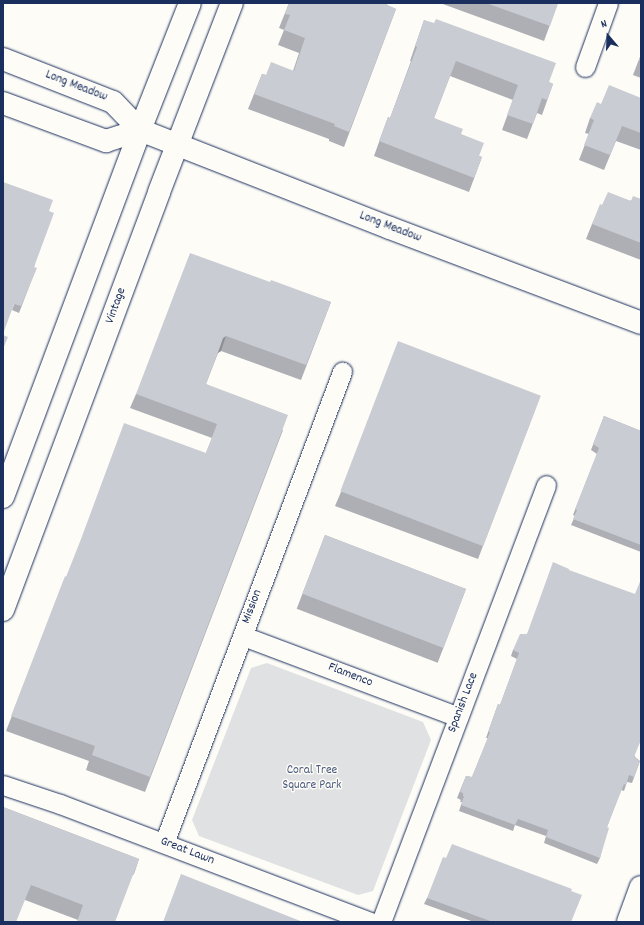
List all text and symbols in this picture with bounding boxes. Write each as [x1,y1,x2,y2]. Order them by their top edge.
north arrow [588,16,628,56]
text: N [599,16,609,33]
street label: Long Meadow [43,68,109,106]
street label: Long Meadow [357,209,423,247]
street label: Vintage [103,286,131,326]
street label: Mission [239,588,267,626]
street label: Flamenco [325,660,375,692]
street label: Spanish Lace [445,671,483,735]
park label: Coral Tree Square Park [283,764,341,795]
street label: Great Lawn [158,835,216,869]

